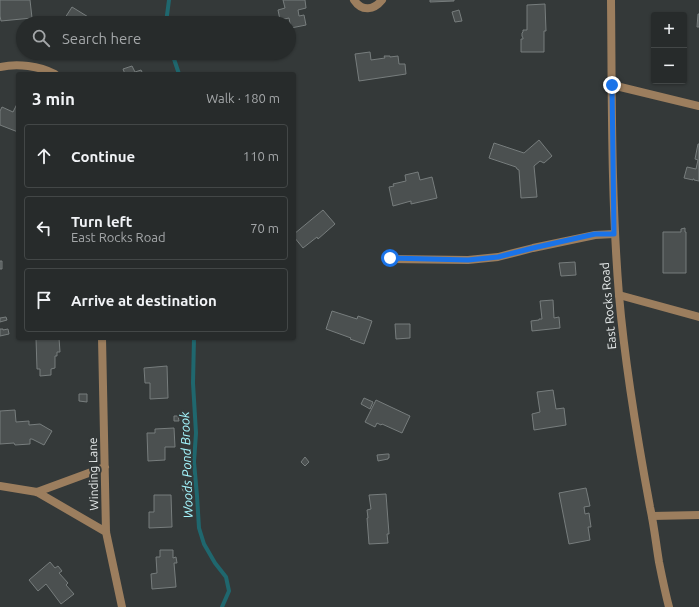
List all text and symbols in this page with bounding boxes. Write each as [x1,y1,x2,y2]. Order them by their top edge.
map controls [651,12,687,84]
button: + [651,12,687,48]
search box [16,16,296,60]
icon: search [30,27,52,49]
text: Search here [62,30,141,47]
button: − [651,48,687,84]
route end [603,76,621,94]
text: 3 min [32,89,75,108]
text: Walk · 180 m [206,91,280,105]
icon: ahead [33,145,55,167]
text: Continue [71,148,135,165]
text: 110 m [243,149,279,163]
text: Turn left [71,213,132,230]
icon: left [33,217,55,239]
text: 70 m [250,221,279,235]
text: East Rocks Road [71,230,166,244]
route start [381,249,399,267]
street label: East Rocks Road [598,262,618,350]
icon: arrive [33,289,55,311]
text: Arrive at destination [71,292,217,309]
water label: Woods Pond Brook [177,411,195,519]
street label: Winding Lane [86,437,100,511]

